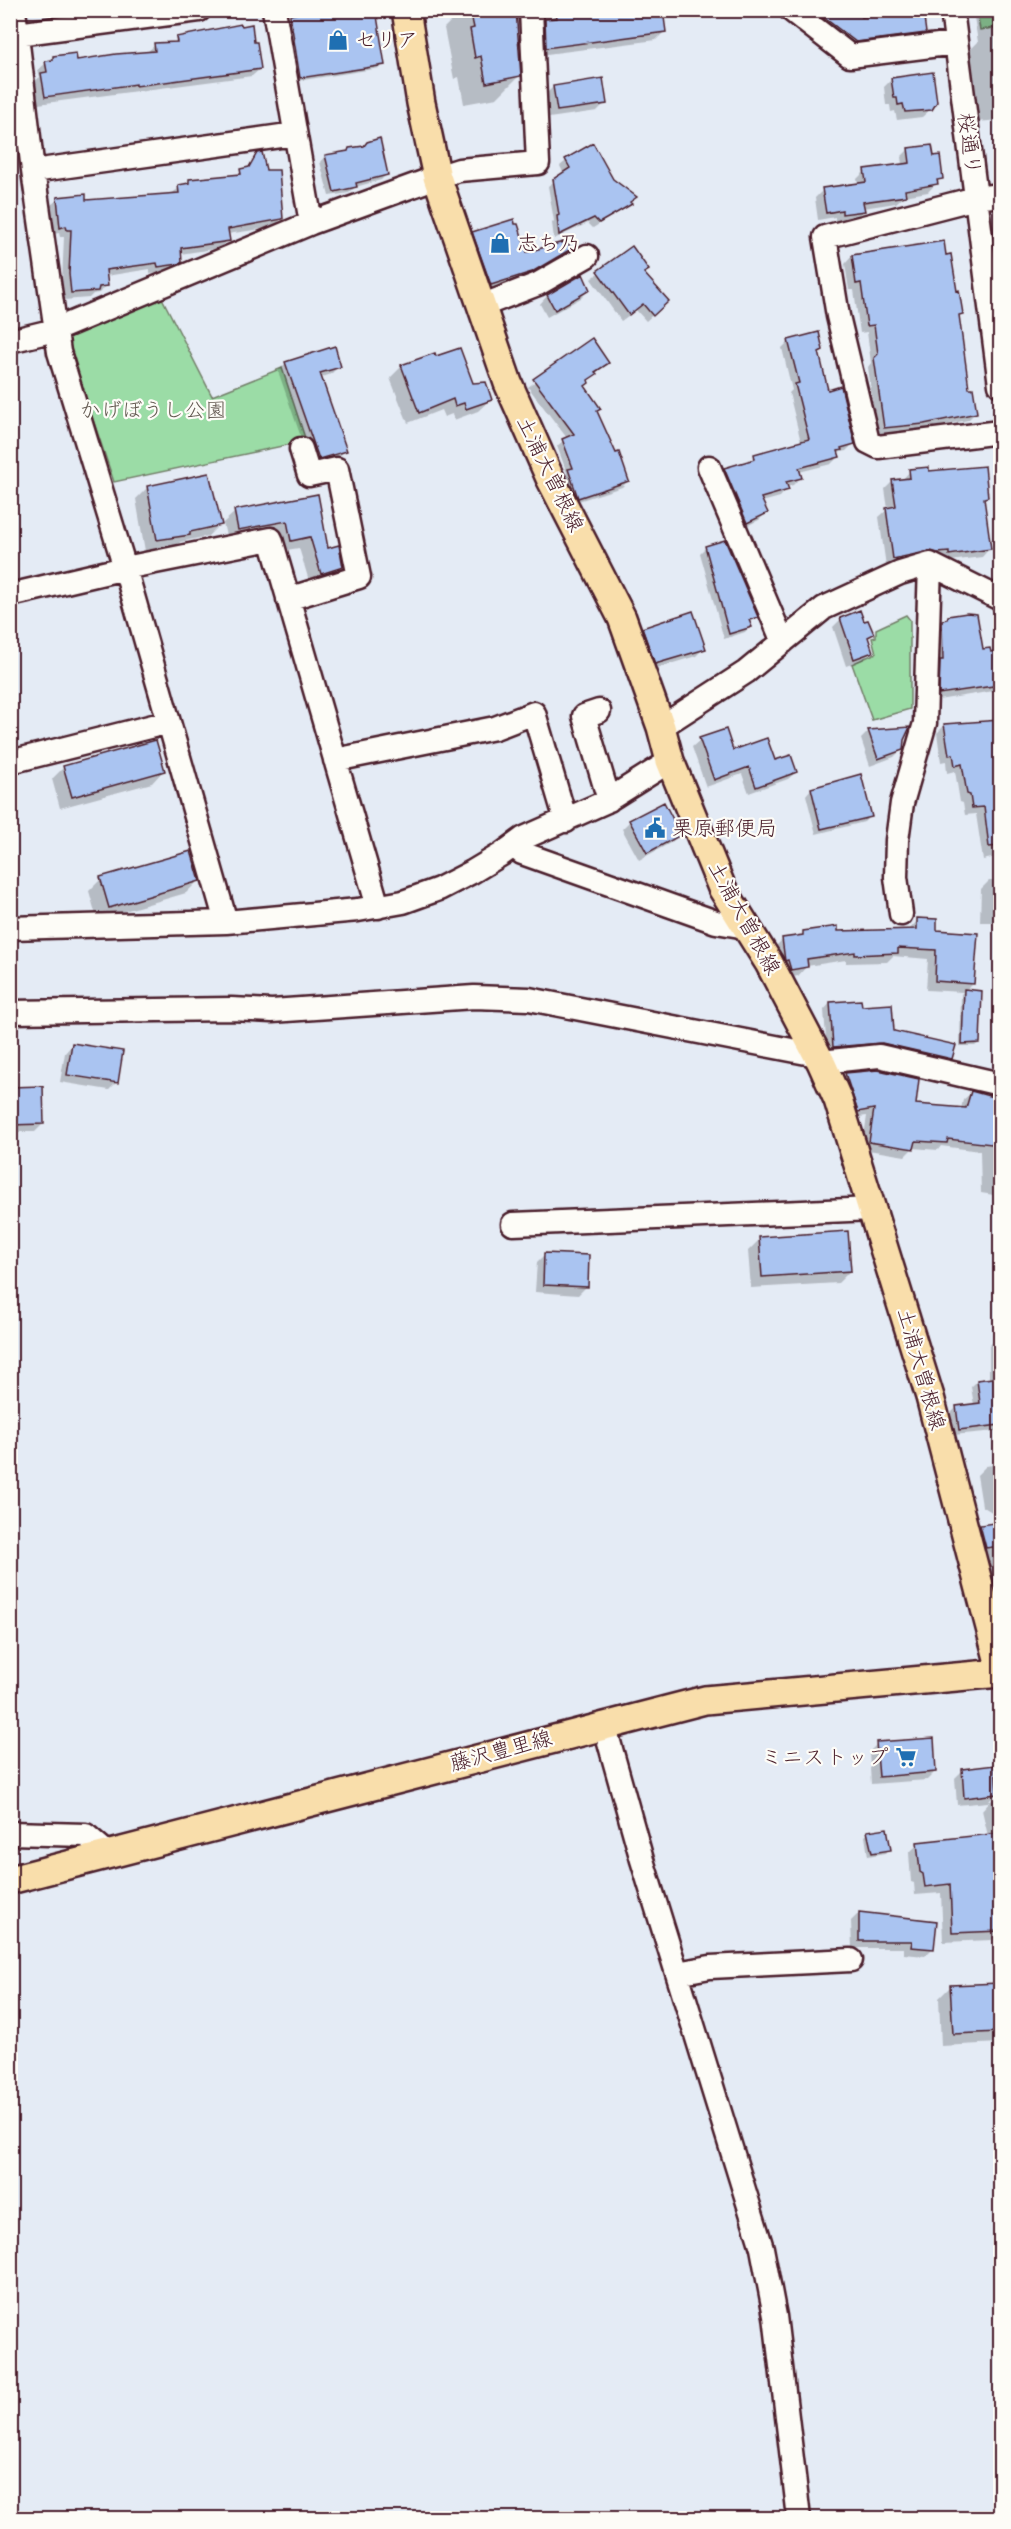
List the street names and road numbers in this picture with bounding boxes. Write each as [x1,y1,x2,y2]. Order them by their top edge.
street label: 桜通り [952,111,986,177]
street label: 土浦大曽根線 [511,412,589,536]
street label: 土浦大曽根線 [703,857,785,979]
street label: 土浦大曽根線 [892,1305,950,1433]
street label: 藤沢豊里線 [447,1725,555,1777]

